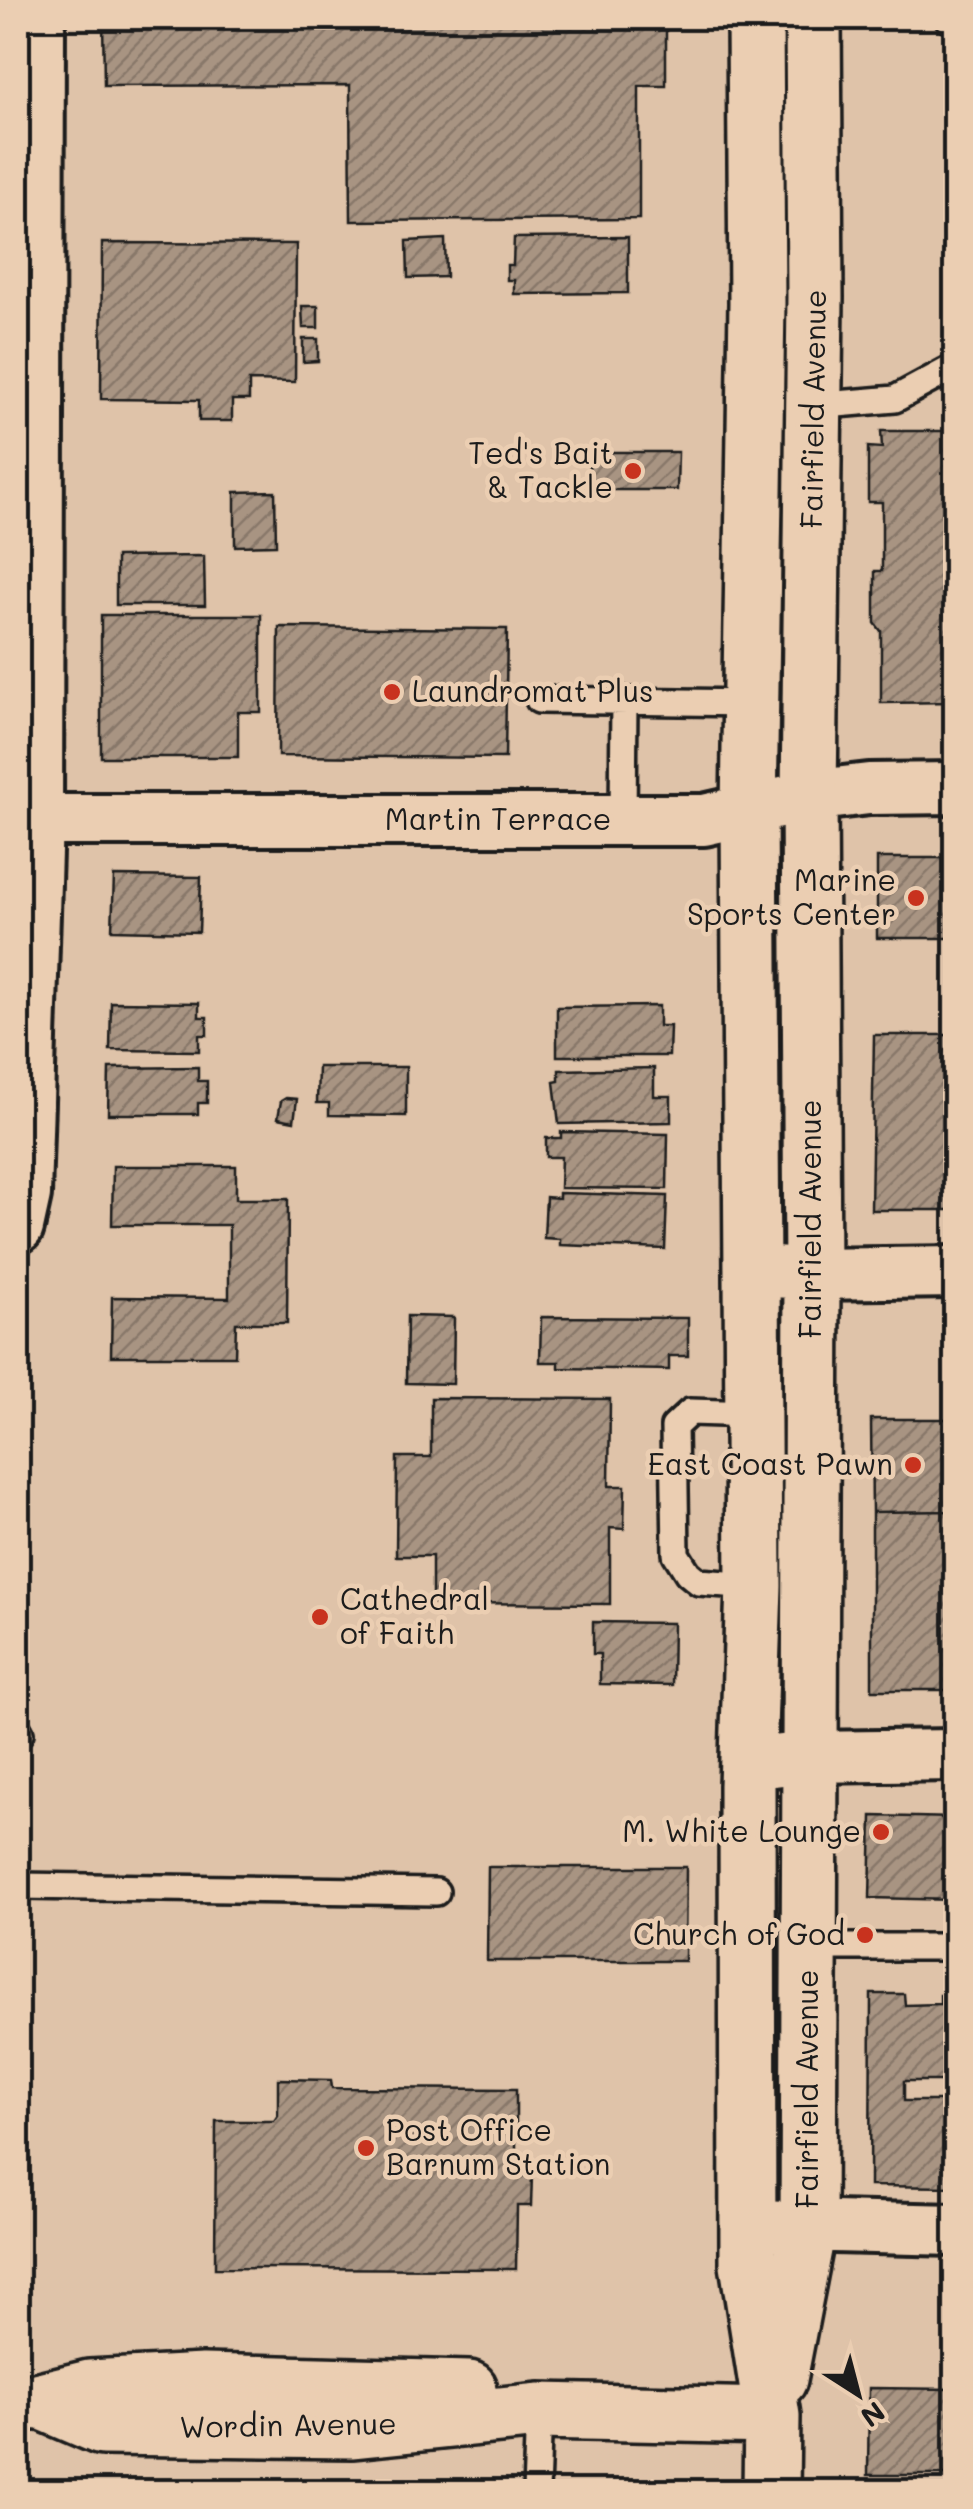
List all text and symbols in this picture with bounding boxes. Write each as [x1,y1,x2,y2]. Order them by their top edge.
street label: Fairfield Avenue [790,289,834,529]
place label: Ted's Bait & Tackle [468,432,613,506]
marker: Ted's Bait & Tackle [622,460,644,482]
place label: Laundromat Plus [412,670,654,710]
marker: Laundromat Plus [381,681,403,703]
street label: Martin Terrace [385,798,611,838]
place label: Marine Sports Center [687,859,896,933]
marker: Marine Sports Center [905,887,927,909]
street label: Fairfield Avenue [789,1099,829,1339]
place label: East Coast Pawn [648,1443,893,1483]
marker: East Coast Pawn [902,1454,924,1476]
place label: Cathedral of Faith [340,1578,489,1652]
marker: Cathedral of Faith [309,1606,331,1628]
place label: M. White Lounge [622,1810,861,1850]
marker: M. White Lounge [870,1821,892,1843]
place label: Church of God [633,1913,845,1953]
marker: Church of God [854,1924,876,1946]
street label: Fairfield Avenue [786,1969,826,2209]
place label: Post Office Barnum Station [386,2109,611,2183]
marker: Post Office Barnum Station [355,2137,377,2159]
north arrow [808,2344,908,2444]
text: N [854,2394,892,2436]
street label: Wordin Avenue [179,2402,397,2446]

